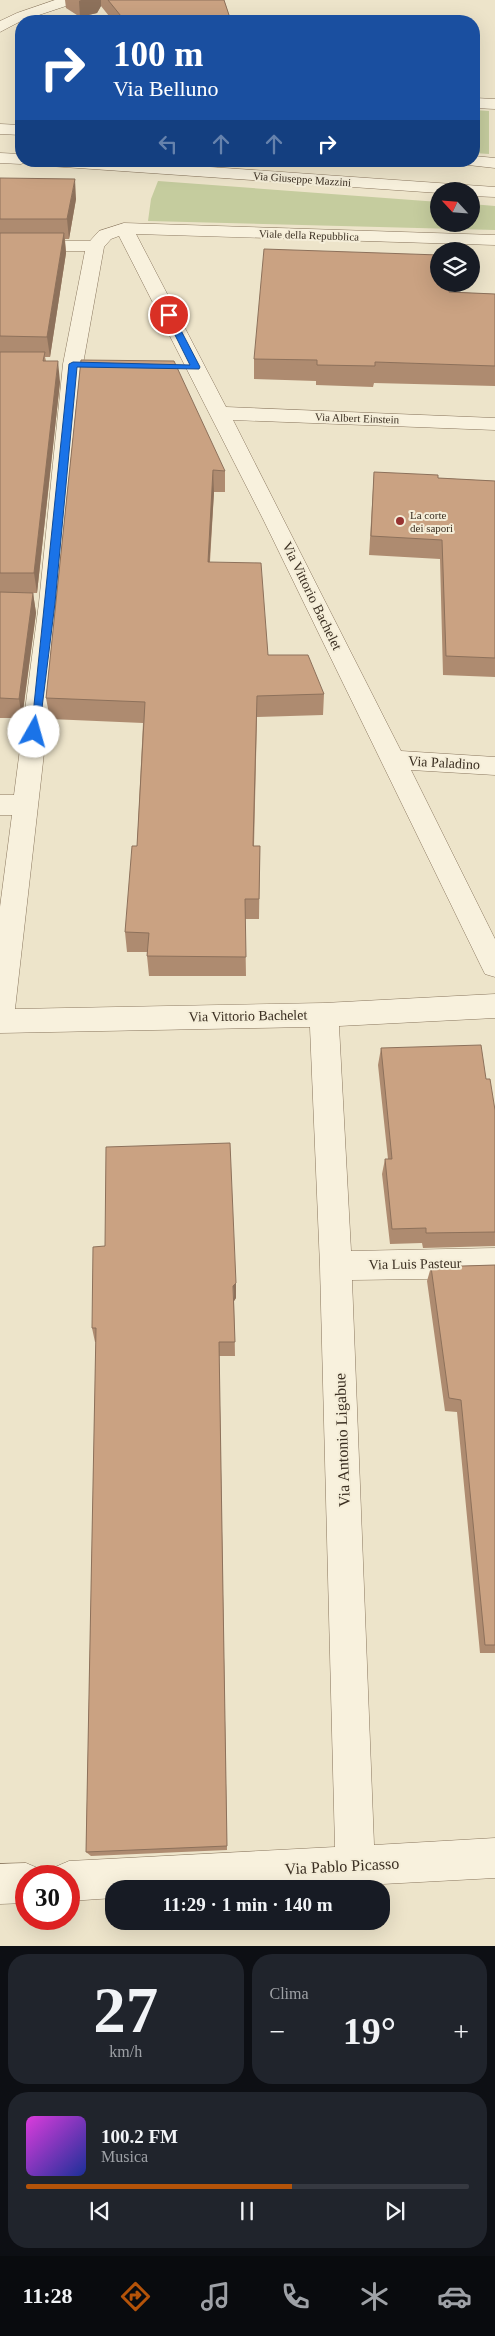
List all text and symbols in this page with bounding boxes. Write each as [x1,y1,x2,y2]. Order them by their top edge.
icon: right [30,35,95,100]
text: 100 m [113,35,203,74]
text: Via Belluno [113,76,219,101]
icon: left [154,130,182,158]
icon: ahead [207,130,235,158]
icon: ahead [260,130,288,158]
icon: right [313,130,341,158]
street label: Via Giuseppe Mazzini [253,170,351,188]
north arrow [430,182,480,232]
map controls [430,182,480,292]
street label: Viale della Repubblica [259,227,359,243]
button: layers [430,242,480,292]
pin [148,294,190,336]
icon: arrive [155,301,183,329]
street label: Via Albert Einstein [315,411,400,425]
place label: La corte dei sapori [410,509,453,534]
marker: La corte dei sapori [394,515,406,527]
street label: Via Vittorio Bachelet [279,539,345,653]
position arrow [7,705,59,757]
street label: Via Paladino [408,754,480,772]
street label: Via Vittorio Bachelet [189,1007,308,1025]
street label: Via Luis Pasteur [369,1256,462,1272]
street label: Via Antonio Ligabue [331,1373,354,1507]
street label: Via Pablo Picasso [284,1855,400,1877]
speed limit sign: 30 [15,1865,80,1930]
text: 11:29 · 1 min · 140 m [163,1894,332,1915]
text: 27 [93,1974,158,2046]
text: Clima [270,1985,309,2002]
text: 19° [343,2010,396,2052]
text: − [270,2016,285,2047]
text: + [453,2016,469,2047]
text: km/h [109,2043,142,2060]
text: 100.2 FM [101,2126,178,2147]
text: Musica [101,2148,148,2165]
icon: previous [86,2197,114,2225]
icon: pause [233,2197,261,2225]
icon: next [381,2197,409,2225]
icon: directions [118,2279,153,2314]
icon: music [198,2279,233,2314]
icon: phone [278,2279,313,2314]
icon: climate [357,2279,392,2314]
icon: car [437,2279,472,2314]
text: 11:28 [22,2283,73,2308]

